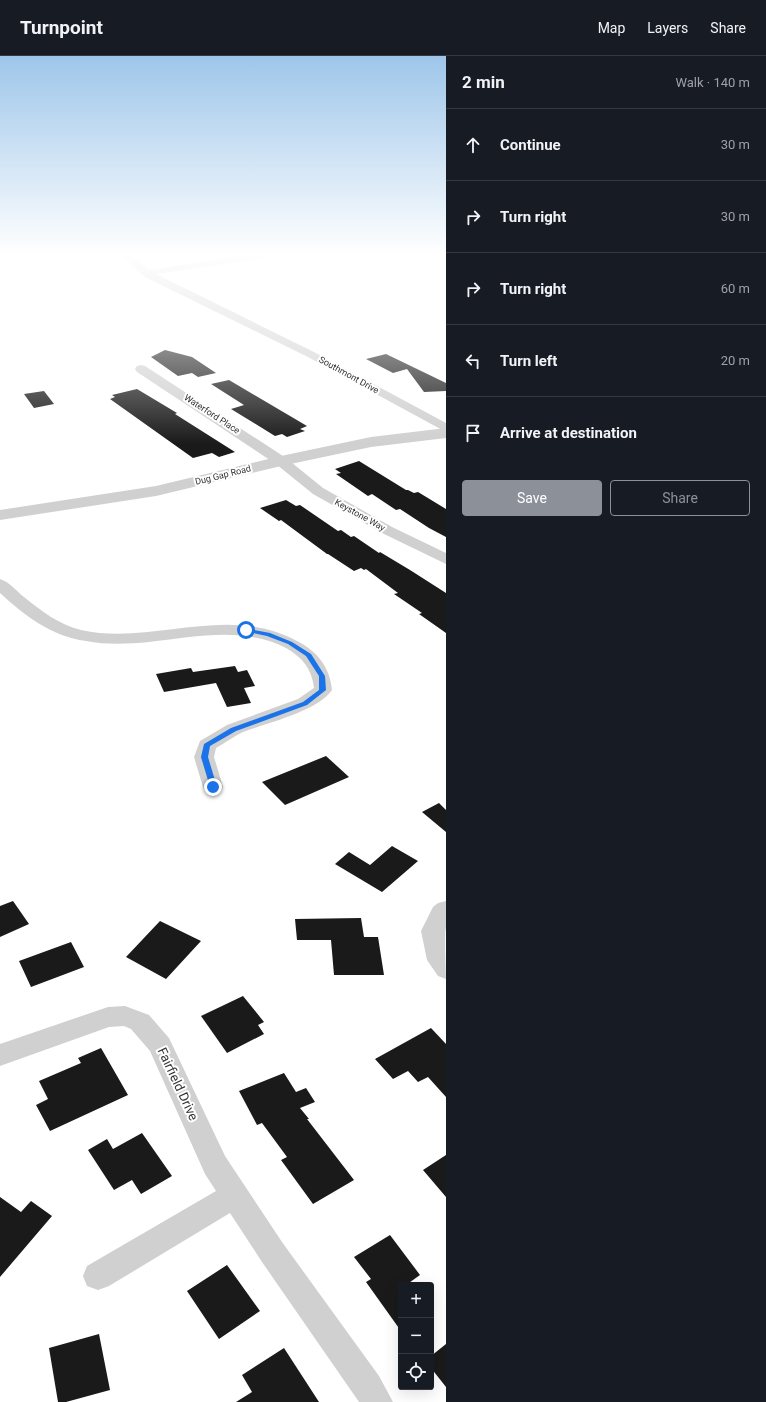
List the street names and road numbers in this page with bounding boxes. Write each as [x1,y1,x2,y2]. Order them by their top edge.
street label: Southmont Drive [317,354,381,396]
street label: Waterford Place [182,392,242,436]
street label: Dug Gap Road [194,463,252,487]
street label: Keystone Way [333,497,388,533]
street label: Fairfield Drive [155,1045,201,1123]

